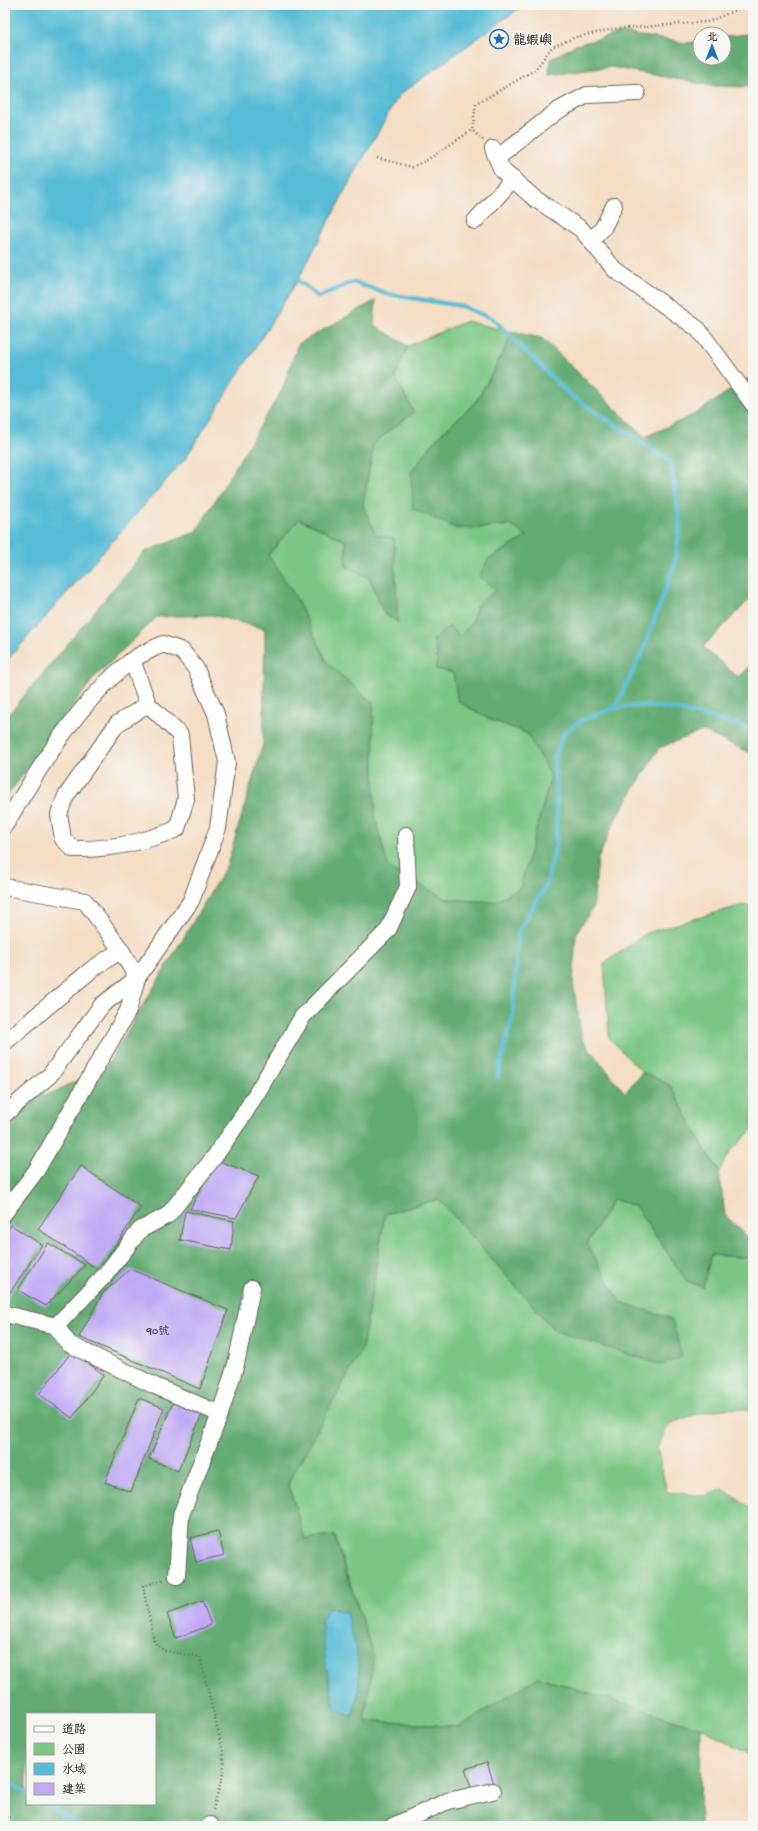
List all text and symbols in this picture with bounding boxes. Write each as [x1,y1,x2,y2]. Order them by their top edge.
north arrow [692,26,732,66]
place icon: 龍蝦嶼 [488,28,510,50]
text: 北 [707,32,718,44]
place label: 龍蝦嶼 [513,33,552,49]
house number: 90號 [146,1325,169,1338]
legend [26,1713,156,1805]
text: 道路 [62,1723,86,1738]
text: 公園 [62,1743,86,1758]
text: 水域 [62,1763,86,1778]
text: 建築 [62,1783,86,1798]

